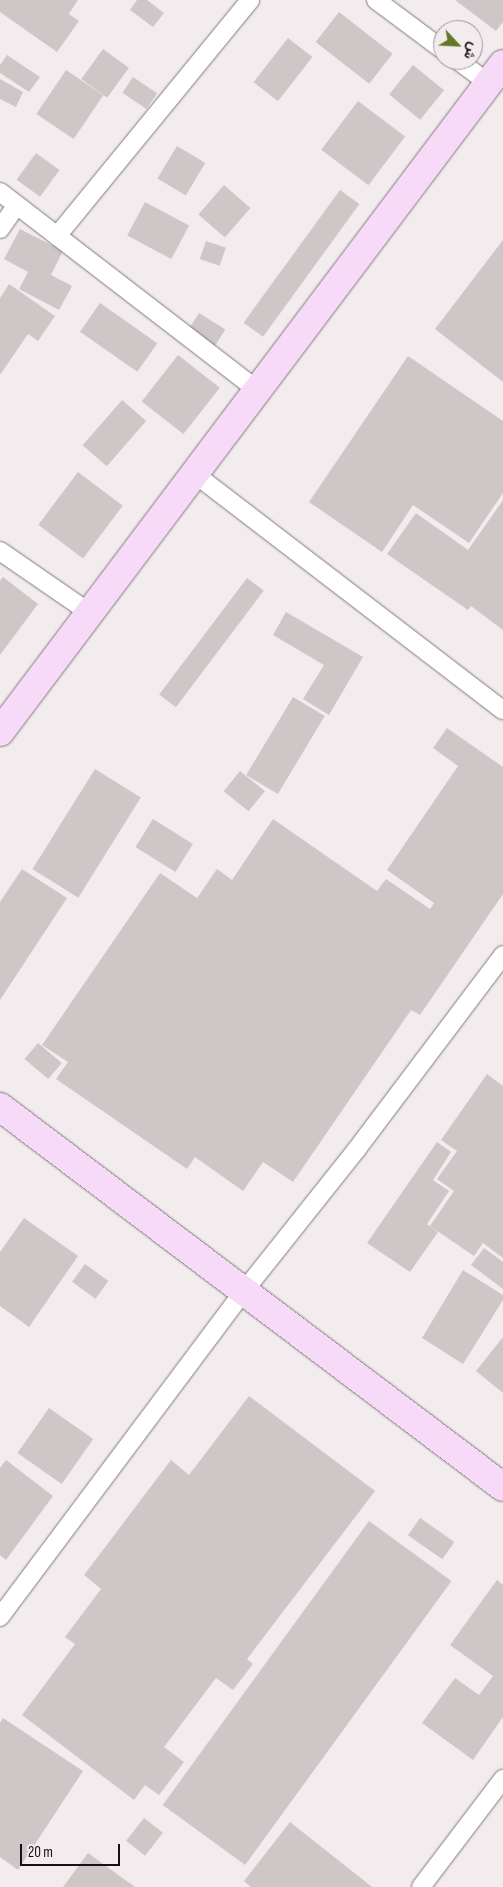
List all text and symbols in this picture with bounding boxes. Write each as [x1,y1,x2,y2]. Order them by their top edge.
north arrow [433,20,483,70]
text: ش [460,40,482,62]
scale bar [22,1834,122,1866]
text: 20 m [28,1843,53,1862]

